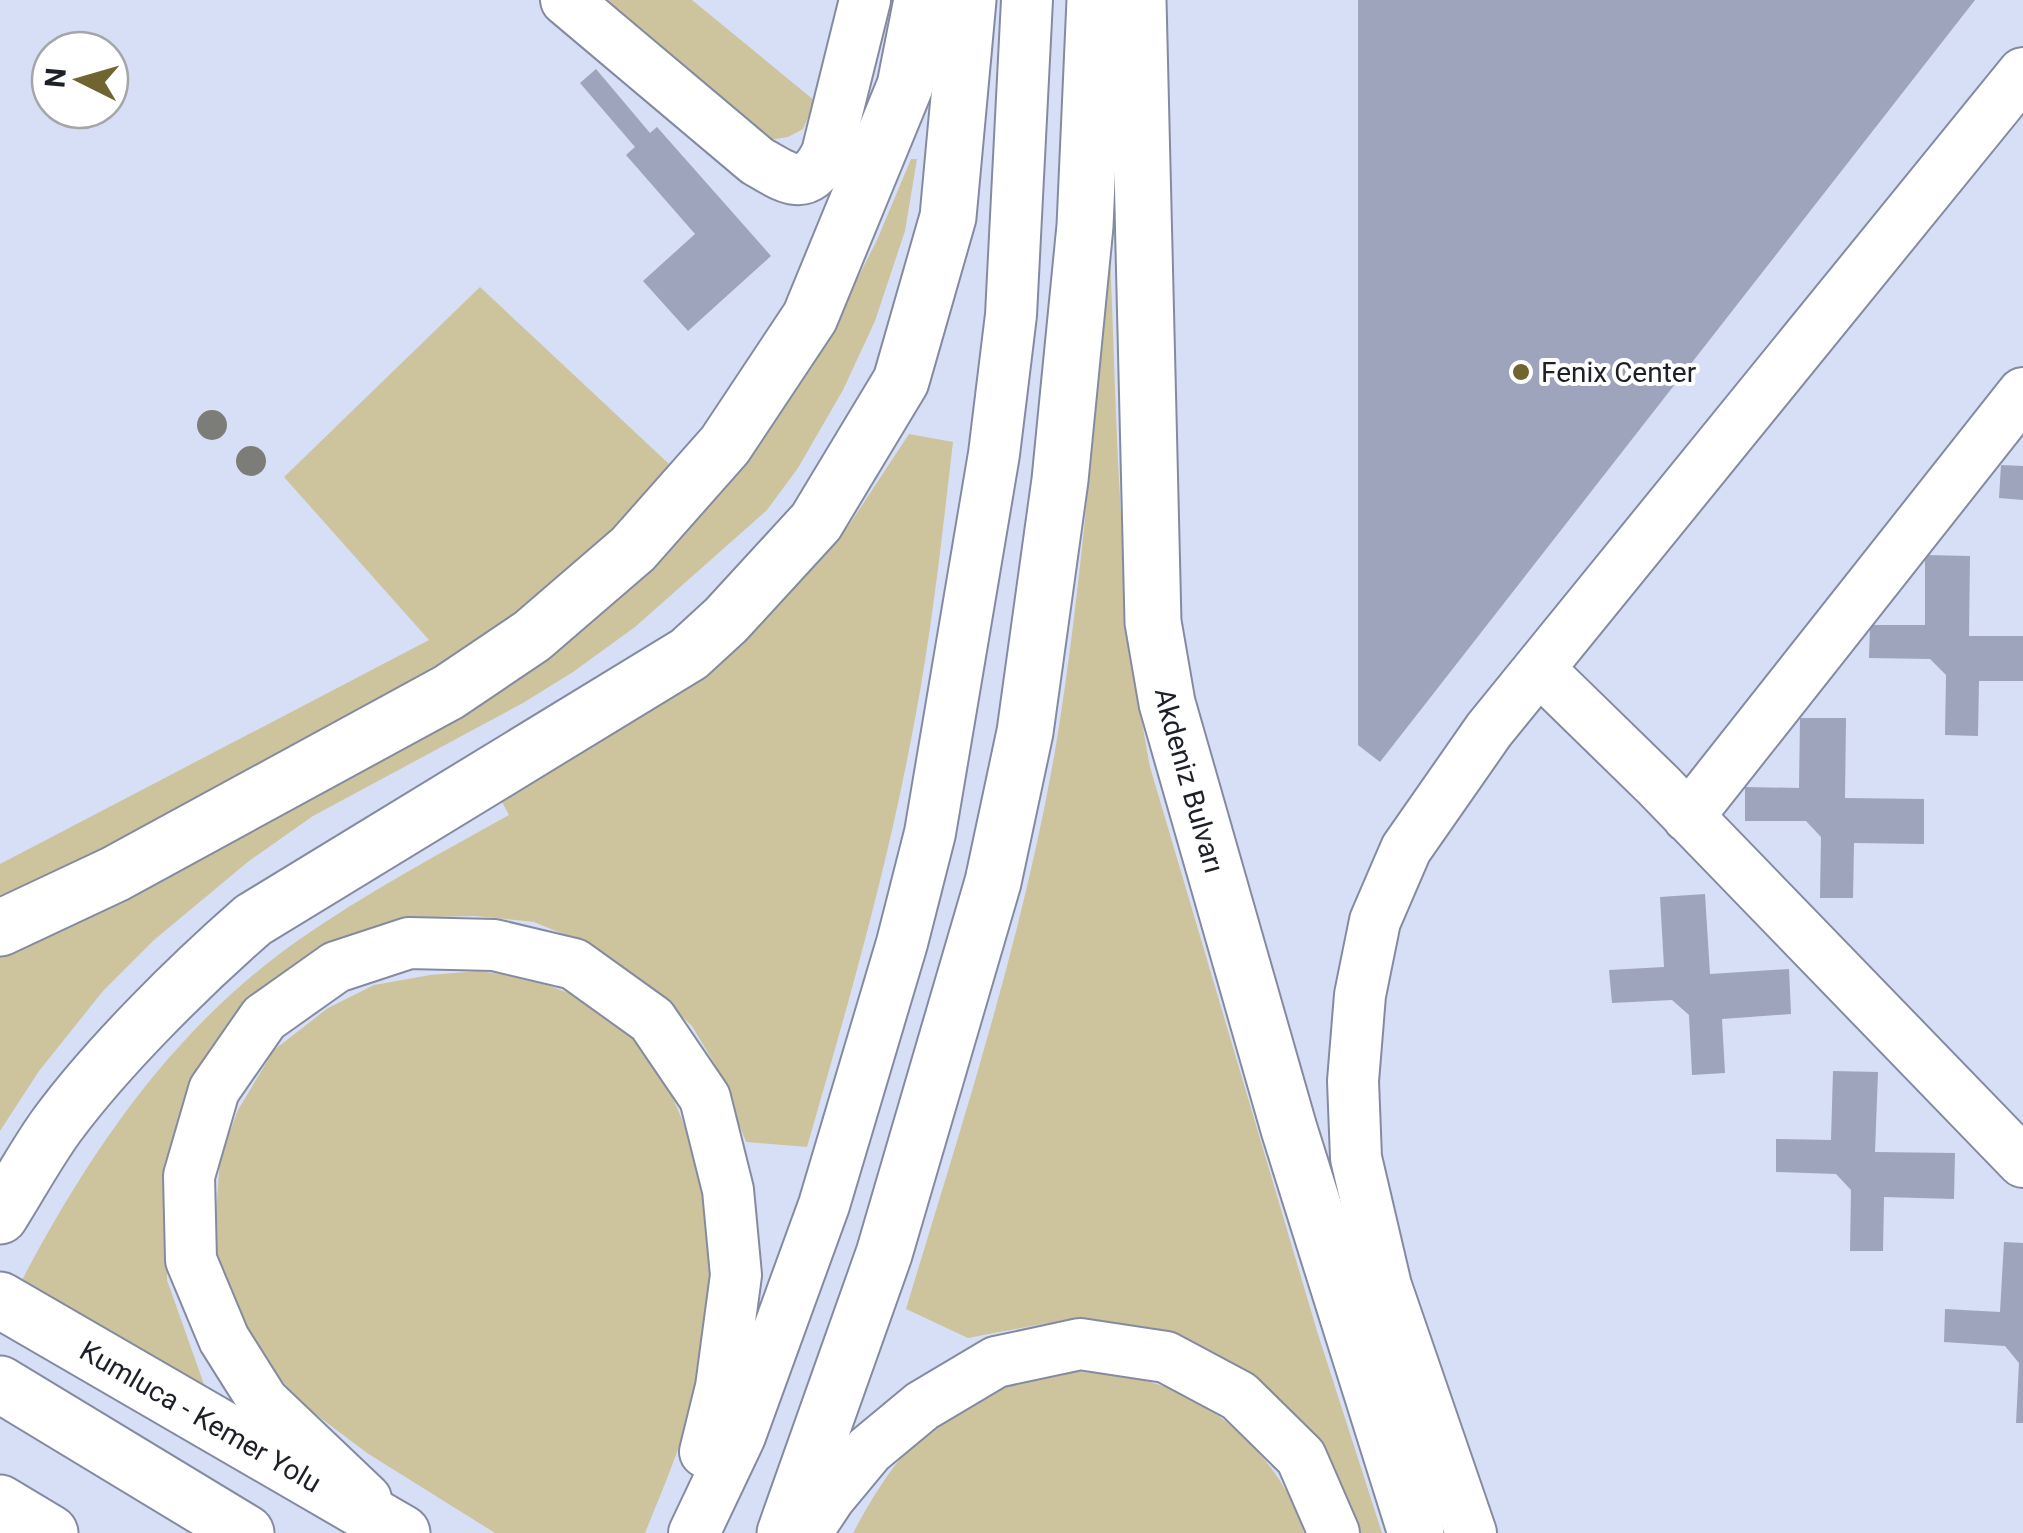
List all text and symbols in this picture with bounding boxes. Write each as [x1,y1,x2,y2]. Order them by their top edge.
north arrow [30,30,130,130]
text: N [38,67,73,89]
place label: Fenix Center [1541,356,1697,389]
marker: Fenix Center [1510,361,1532,383]
street label: Akdeniz Bulvarı [1148,686,1231,877]
street label: Kumluca - Kemer Yolu [74,1334,327,1500]

